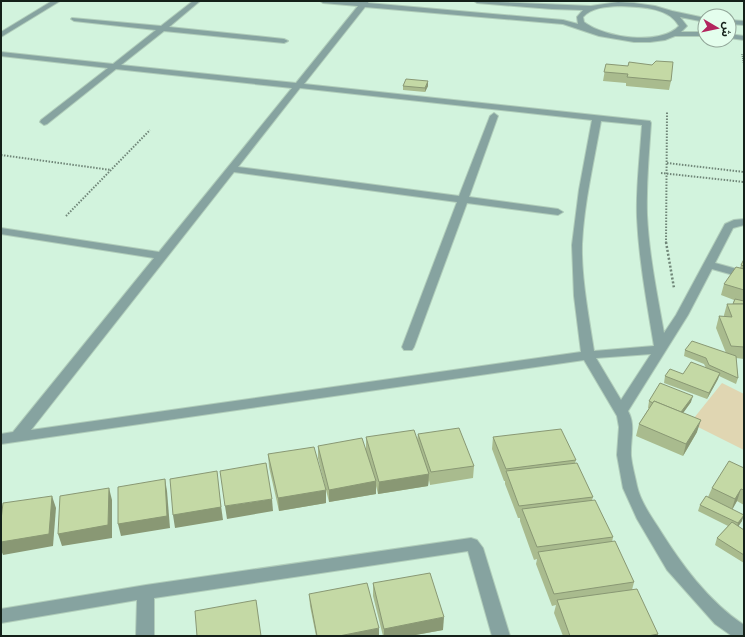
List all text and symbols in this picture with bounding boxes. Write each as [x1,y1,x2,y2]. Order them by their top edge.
north arrow [697,8,737,48]
text: ش [719,21,735,38]

